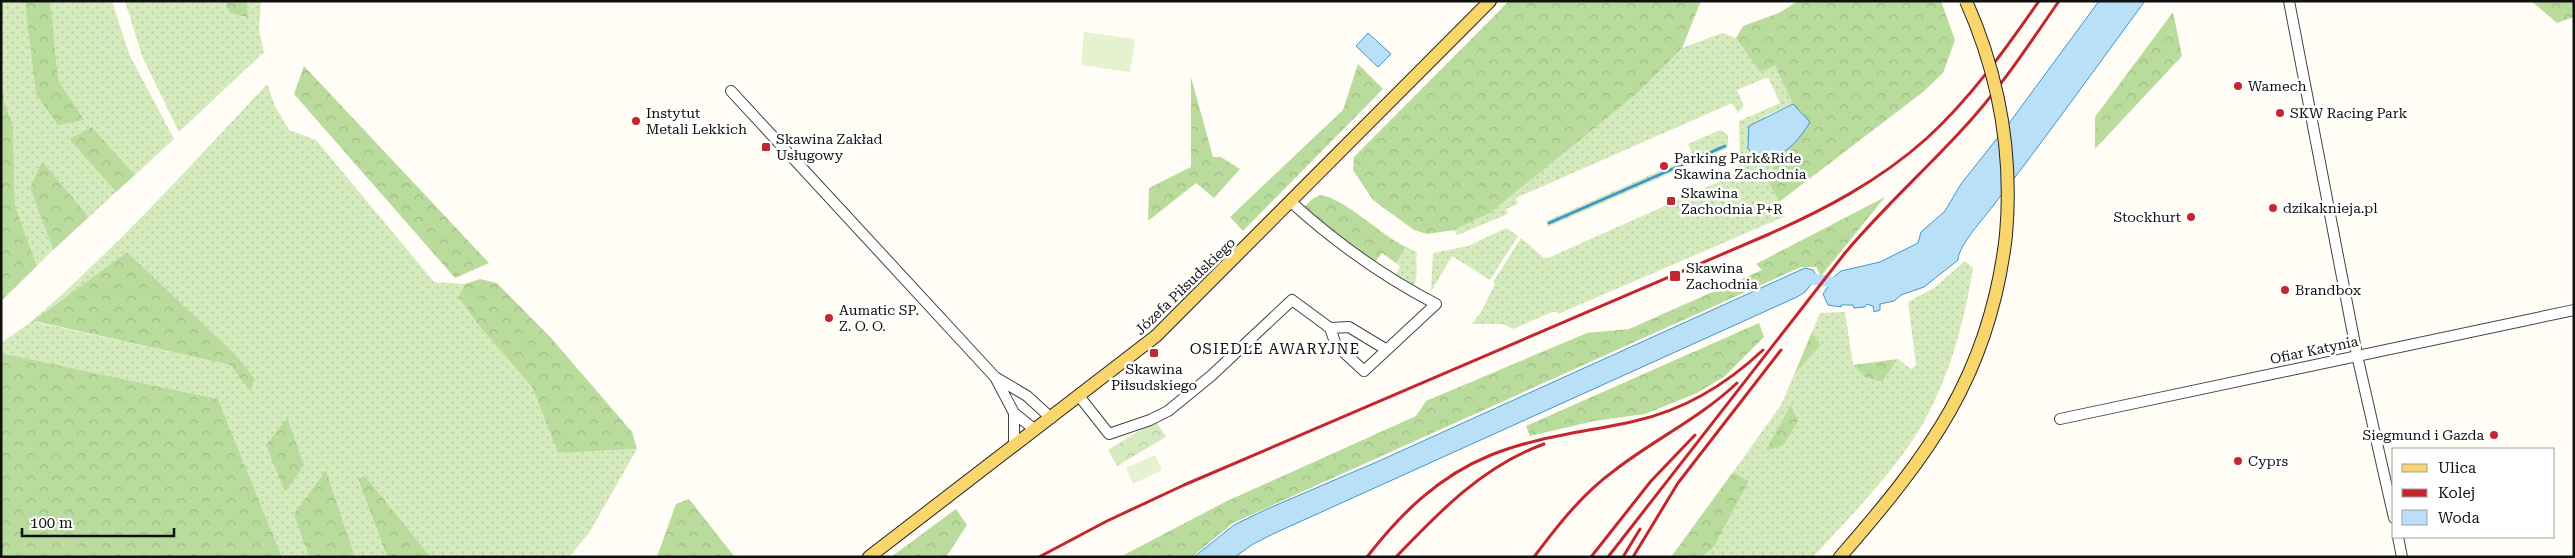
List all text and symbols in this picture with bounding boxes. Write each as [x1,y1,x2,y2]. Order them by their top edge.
place label: Wamech [2248,78,2307,94]
marker: Wamech [2232,80,2244,92]
place label: Instytut Metali Lekkich [646,105,747,137]
place label: SKW Racing Park [2290,105,2407,121]
marker: SKW Racing Park [2274,107,2286,119]
marker: Instytut Metali Lekkich [630,115,642,127]
place label: Skawina Zakład Usługowy [776,131,882,163]
marker: Skawina Zakład Usługowy [760,141,772,153]
place label: Parking Park&Ride Skawina Zachodnia [1674,150,1807,182]
marker: Parking Park&Ride Skawina Zachodnia [1658,160,1670,172]
place label: Skawina Zachodnia P+R [1681,185,1783,217]
marker: Skawina Zachodnia P+R [1665,195,1677,207]
place label: dzikaknieja.pl [2283,200,2378,216]
marker: dzikaknieja.pl [2267,202,2279,214]
place label: Stockhurt [2113,209,2181,225]
marker: Stockhurt [2185,211,2197,223]
street label: Józefa Piłsudskiego [1132,234,1238,338]
place label: Skawina Zachodnia [1686,260,1758,292]
marker: Skawina Zachodnia [1668,269,1682,283]
place label: Brandbox [2295,282,2361,298]
marker: Brandbox [2279,284,2291,296]
place label: Aumatic SP. Z. O. O. [839,302,919,334]
marker: Aumatic SP. Z. O. O. [823,312,835,324]
street label: Ofiar Katynia [2269,333,2360,367]
district label: OSIEDLE AWARYJNE [1190,340,1360,358]
marker: Skawina Piłsudskiego [1148,347,1160,359]
place label: Skawina Piłsudskiego [1111,361,1197,393]
place label: Siegmund i Gazda [2362,427,2484,443]
marker: Siegmund i Gazda [2488,429,2500,441]
legend [2392,448,2555,538]
place label: Cyprs [2248,453,2289,469]
marker: Cyprs [2232,455,2244,467]
text: Ulica [2438,459,2476,477]
text: Kolej [2438,484,2475,502]
scale bar [22,506,175,538]
text: Woda [2438,509,2480,527]
text: 100 m [30,514,73,532]

